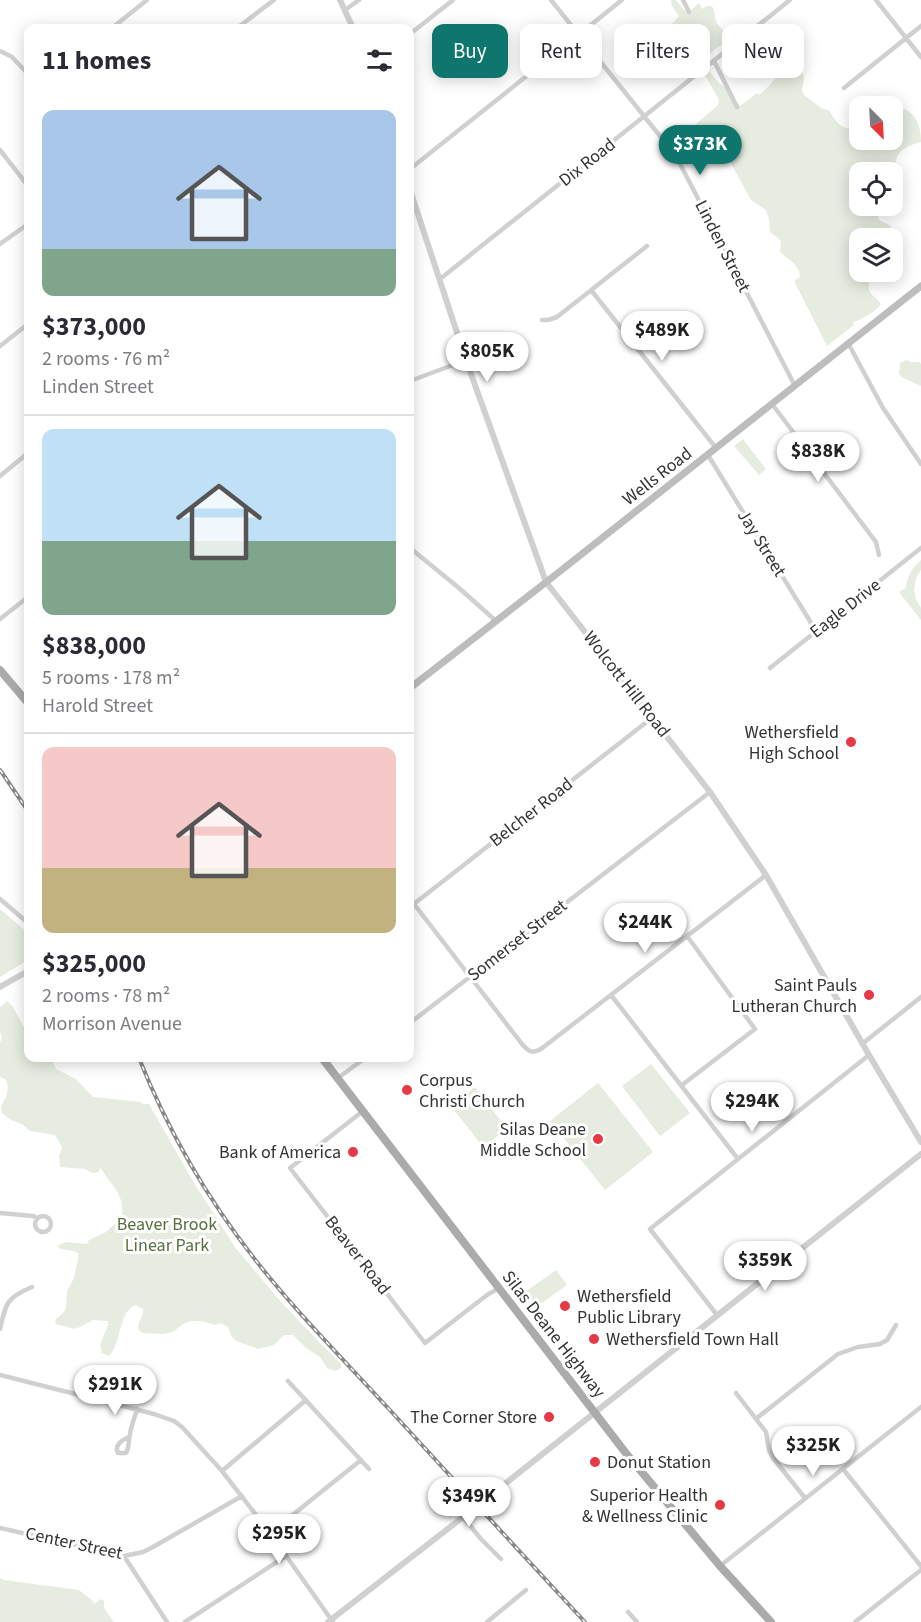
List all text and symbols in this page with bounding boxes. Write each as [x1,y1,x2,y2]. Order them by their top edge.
chip: Buy [432,24,508,78]
chip: Rent [520,24,602,78]
chip: Filters [614,24,710,78]
chip: New [722,24,804,78]
text: 11 homes [42,42,151,79]
icon: filters [363,44,396,77]
north arrow [849,96,903,150]
map controls [849,96,903,282]
pin: $373K [658,125,742,176]
text: $373K [673,130,727,158]
street label: Dix Road [554,132,621,192]
icon: home [165,149,273,257]
button: locate [849,162,903,216]
street label: Linden Street [689,196,757,297]
button: layers [849,228,903,282]
text: $373,000 [42,308,146,345]
pin: $489K [620,311,704,362]
text: $489K [635,316,689,344]
pin: $805K [445,332,529,383]
text: $805K [460,337,514,365]
text: 2 rooms · 76 m² [42,345,170,373]
text: Linden Street [42,373,154,401]
pin: $838K [776,432,860,483]
text: $838K [791,437,845,465]
street label: Wells Road [617,441,697,511]
icon: home [165,468,273,576]
street label: Jay Street [731,505,792,582]
street label: Eagle Drive [805,573,886,644]
street label: Wolcott Hill Road [577,626,676,743]
text: $838,000 [42,627,146,664]
text: 5 rooms · 178 m² [42,664,180,692]
text: Harold Street [42,692,153,720]
place label: Wethersfield High School [744,720,839,766]
marker: Wethersfield High School [844,735,858,749]
street label: Belcher Road [484,772,578,853]
icon: home [165,786,273,894]
street label: Somerset Street [462,893,572,987]
pin: $244K [603,903,687,954]
text: $244K [618,908,672,936]
text: $325,000 [42,945,146,982]
place label: Saint Pauls Lutheran Church [732,973,857,1019]
text: 2 rooms · 78 m² [42,982,170,1010]
marker: Saint Pauls Lutheran Church [862,988,876,1002]
text: Morrison Avenue [42,1010,182,1038]
place label: Corpus Christi Church [419,1068,525,1114]
pin: $294K [710,1082,794,1133]
marker: Corpus Christi Church [400,1083,414,1097]
text: $294K [725,1087,779,1115]
place label: Silas Deane Middle School [480,1117,586,1163]
marker: Silas Deane Middle School [591,1132,605,1146]
place label: Bank of America [219,1140,341,1165]
marker: Bank of America [346,1145,360,1159]
street label: Beaver Road [319,1211,396,1300]
park label: Beaver Brook Linear Park [117,1212,217,1258]
pin: $359K [723,1241,807,1292]
text: $359K [738,1246,792,1274]
street label: Silas Deane Highway [496,1265,612,1404]
place label: Wethersfield Public Library [577,1284,681,1330]
marker: Wethersfield Public Library [558,1299,572,1313]
place label: Wethersfield Town Hall [606,1327,779,1352]
marker: Wethersfield Town Hall [587,1332,601,1346]
pin: $291K [73,1365,157,1416]
text: $291K [88,1370,142,1398]
place label: The Corner Store [410,1405,537,1430]
marker: The Corner Store [542,1410,556,1424]
pin: $325K [771,1426,855,1477]
text: $325K [786,1431,840,1459]
place label: Donut Station [607,1450,711,1475]
marker: Donut Station [588,1455,602,1469]
pin: $349K [427,1477,511,1528]
text: $349K [442,1482,496,1510]
place label: Superior Health & Wellness Clinic [582,1483,708,1529]
marker: Superior Health & Wellness Clinic [713,1498,727,1512]
pin: $295K [237,1514,321,1565]
text: $295K [252,1519,306,1547]
street label: Center Street [23,1521,125,1566]

